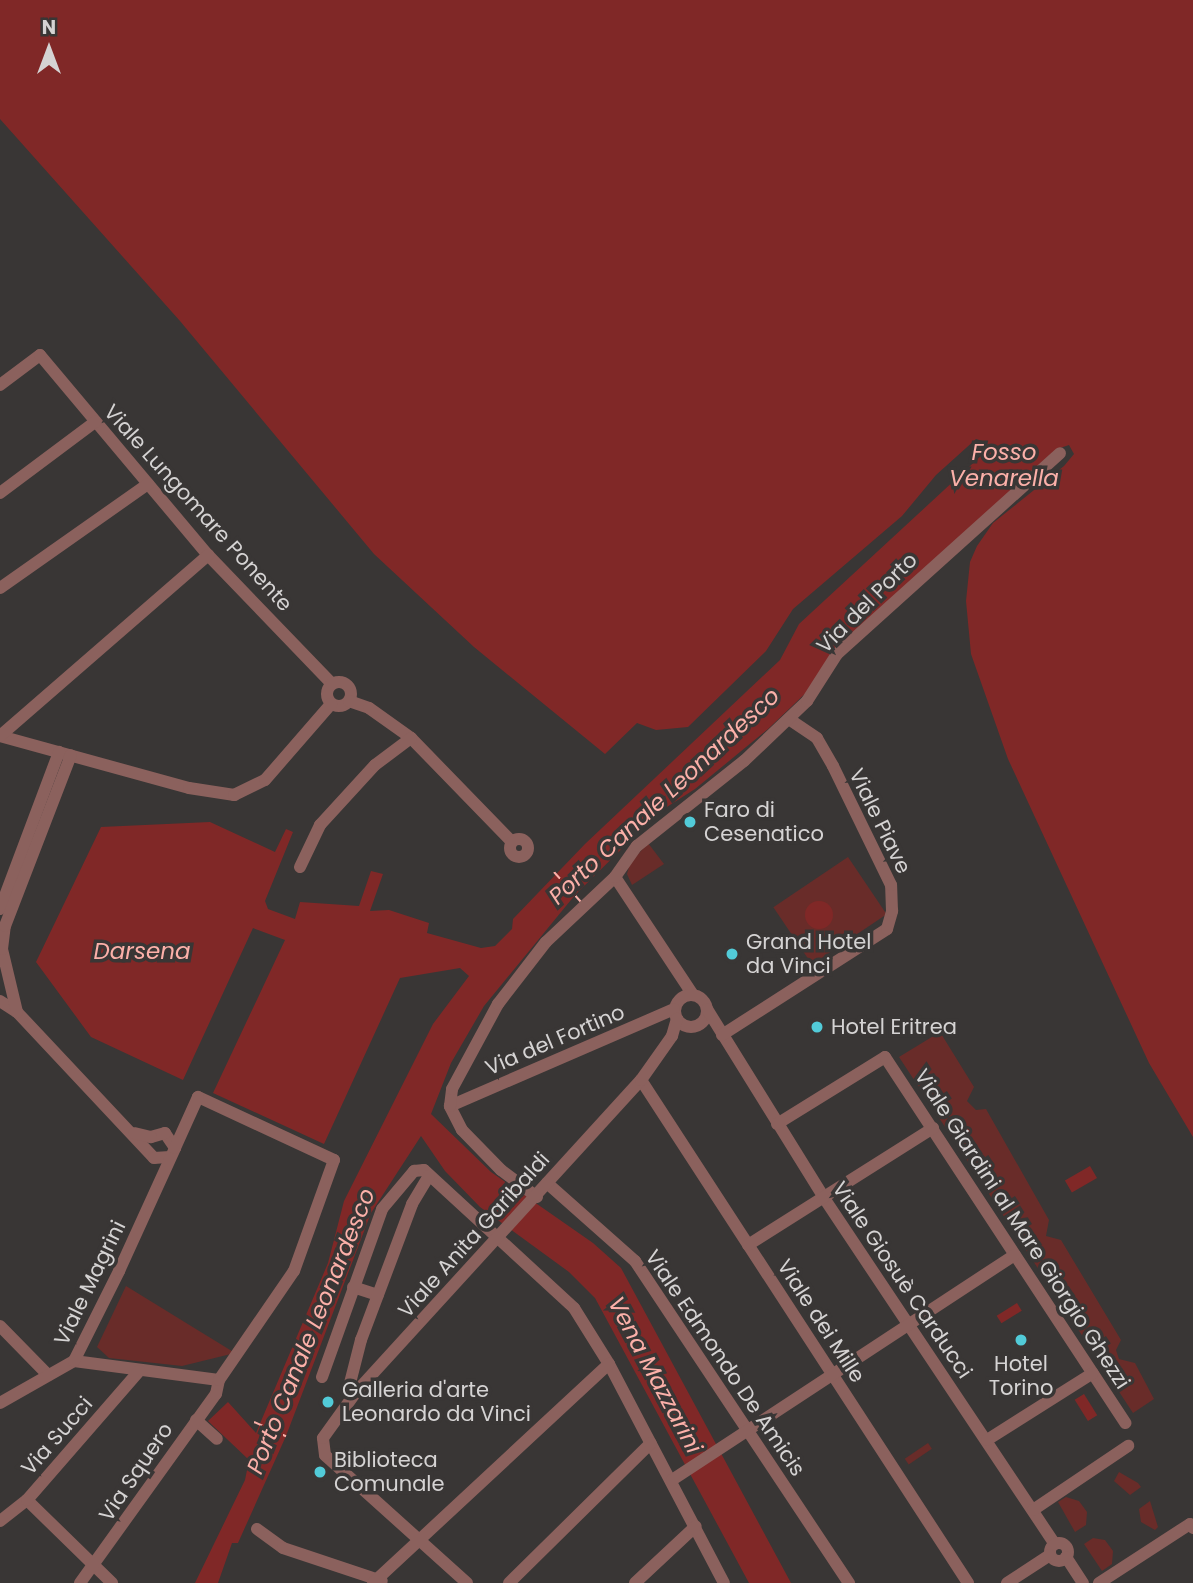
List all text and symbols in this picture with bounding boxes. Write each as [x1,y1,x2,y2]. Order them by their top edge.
north arrow [14,14,84,84]
text: N [42,14,56,41]
street label: Viale Lungomare Ponente [99,399,297,617]
water label: Fosso Venarella [949,438,1059,492]
street label: Via del Porto [812,548,922,658]
water label: Porto Canale Leonardesco [543,682,785,910]
street label: Viale Piave [844,764,916,878]
place label: Faro di Cesenatico [704,797,824,847]
marker: Faro di Cesenatico [682,814,698,830]
place label: Grand Hotel da Vinci [746,929,871,979]
water label: Darsena [94,937,190,965]
marker: Grand Hotel da Vinci [724,946,740,962]
street label: Via del Fortino [482,999,628,1081]
place label: Hotel Eritrea [831,1014,957,1040]
marker: Hotel Eritrea [809,1019,825,1035]
street label: Viale Giardini al Mare Giorgio Ghezzi [909,1064,1135,1394]
street label: Viale Anita Garibaldi [393,1147,555,1323]
street label: Viale Giosuè Carducci [827,1177,977,1383]
water label: Porto Canale Leonardesco [241,1184,381,1478]
street label: Viale Magrini [49,1217,131,1349]
street label: Viale Edmondo De Amicis [640,1245,810,1481]
street label: Viale dei Mille [772,1255,870,1387]
water label: Vena Mazzarini [602,1292,708,1458]
marker: Hotel Torino [1013,1332,1029,1348]
place label: Hotel Torino [989,1351,1053,1401]
place label: Galleria d'arte Leonardo da Vinci [342,1377,531,1427]
street label: Via Succi [16,1392,98,1480]
marker: Galleria d'arte Leonardo da Vinci [320,1394,336,1410]
street label: Via Squero [94,1418,178,1526]
place label: Biblioteca Comunale [334,1447,445,1497]
marker: Biblioteca Comunale [312,1464,328,1480]

